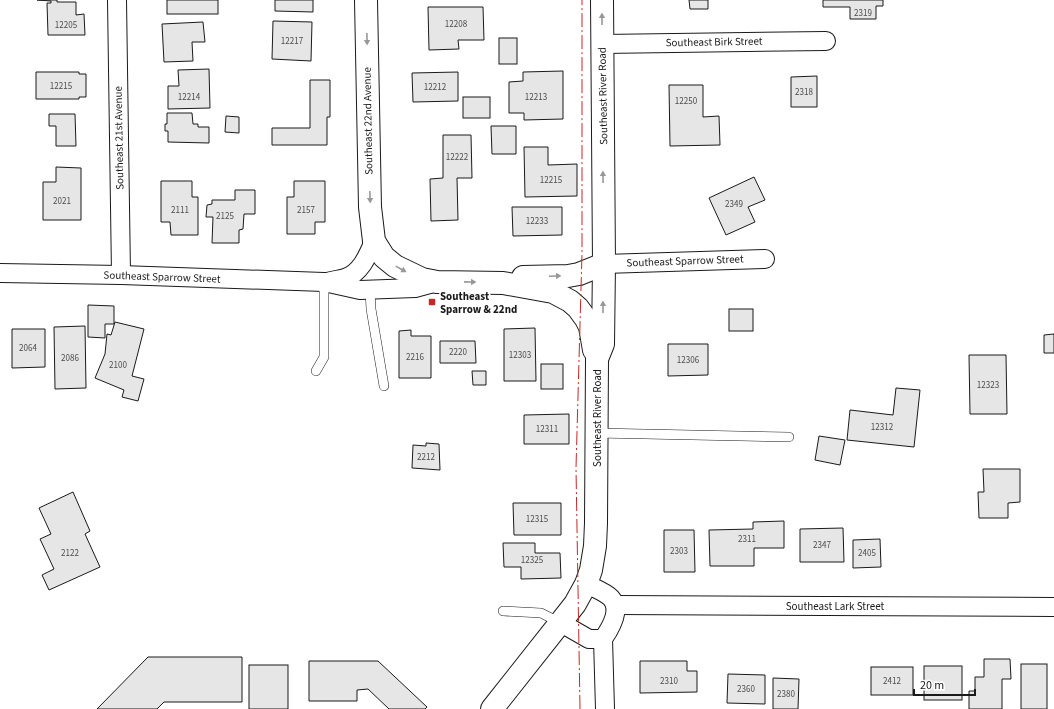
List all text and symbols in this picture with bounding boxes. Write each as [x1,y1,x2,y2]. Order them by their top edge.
house number: 2319 [854,7,872,20]
one-way arrow [599,12,605,25]
house number: 12208 [445,18,468,31]
house number: 12205 [55,19,78,32]
one-way arrow [364,33,370,46]
street label: Southeast Birk Street [665,34,763,50]
house number: 12217 [281,35,304,48]
street label: Southeast River Road [595,47,611,145]
street label: Southeast 22nd Avenue [360,66,376,175]
house number: 12215 [50,80,73,93]
house number: 12212 [424,81,447,94]
street label: Southeast 21st Avenue [111,85,127,190]
house number: 2318 [795,86,813,99]
house number: 12214 [178,91,201,104]
house number: 12213 [525,91,548,104]
house number: 12250 [675,95,698,108]
house number: 12222 [446,151,469,164]
one-way arrow [600,170,606,183]
house number: 12215 [540,174,563,187]
one-way arrow [367,191,373,204]
house number: 2021 [53,195,71,208]
house number: 2349 [725,198,743,211]
house number: 2111 [171,204,189,217]
house number: 2157 [297,204,315,217]
house number: 2125 [216,210,234,223]
house number: 12233 [526,215,549,228]
street label: Southeast Sparrow Street [626,251,744,271]
one-way arrow [395,265,406,272]
street label: Southeast Sparrow Street [103,267,221,287]
one-way arrow [549,273,562,279]
one-way arrow [464,279,476,286]
place label: Southeast Sparrow & 22nd [440,289,517,317]
marker: Southeast Sparrow & 22nd [427,297,437,307]
one-way arrow [600,300,606,313]
house number: 2064 [19,342,37,355]
house number: 2220 [449,346,467,359]
house number: 12303 [509,349,532,362]
house number: 2216 [406,351,424,364]
house number: 2086 [61,352,79,365]
house number: 12306 [677,354,700,367]
house number: 2100 [109,359,127,372]
street label: Southeast River Road [590,369,605,467]
house number: 12323 [977,379,1000,392]
house number: 12312 [871,421,894,434]
house number: 12311 [536,423,558,436]
house number: 2212 [417,451,435,464]
house number: 12315 [526,513,549,526]
house number: 2311 [738,533,756,546]
house number: 2347 [813,539,831,552]
house number: 2303 [670,545,688,558]
house number: 2122 [61,547,79,560]
house number: 2405 [858,547,876,560]
house number: 12325 [521,554,544,567]
street label: Southeast Lark Street [786,599,885,614]
scale bar [914,671,975,697]
house number: 2310 [660,675,678,688]
house number: 2412 [883,675,901,688]
text: 20 m [920,677,944,694]
house number: 2360 [737,683,755,696]
house number: 2380 [777,688,795,701]

